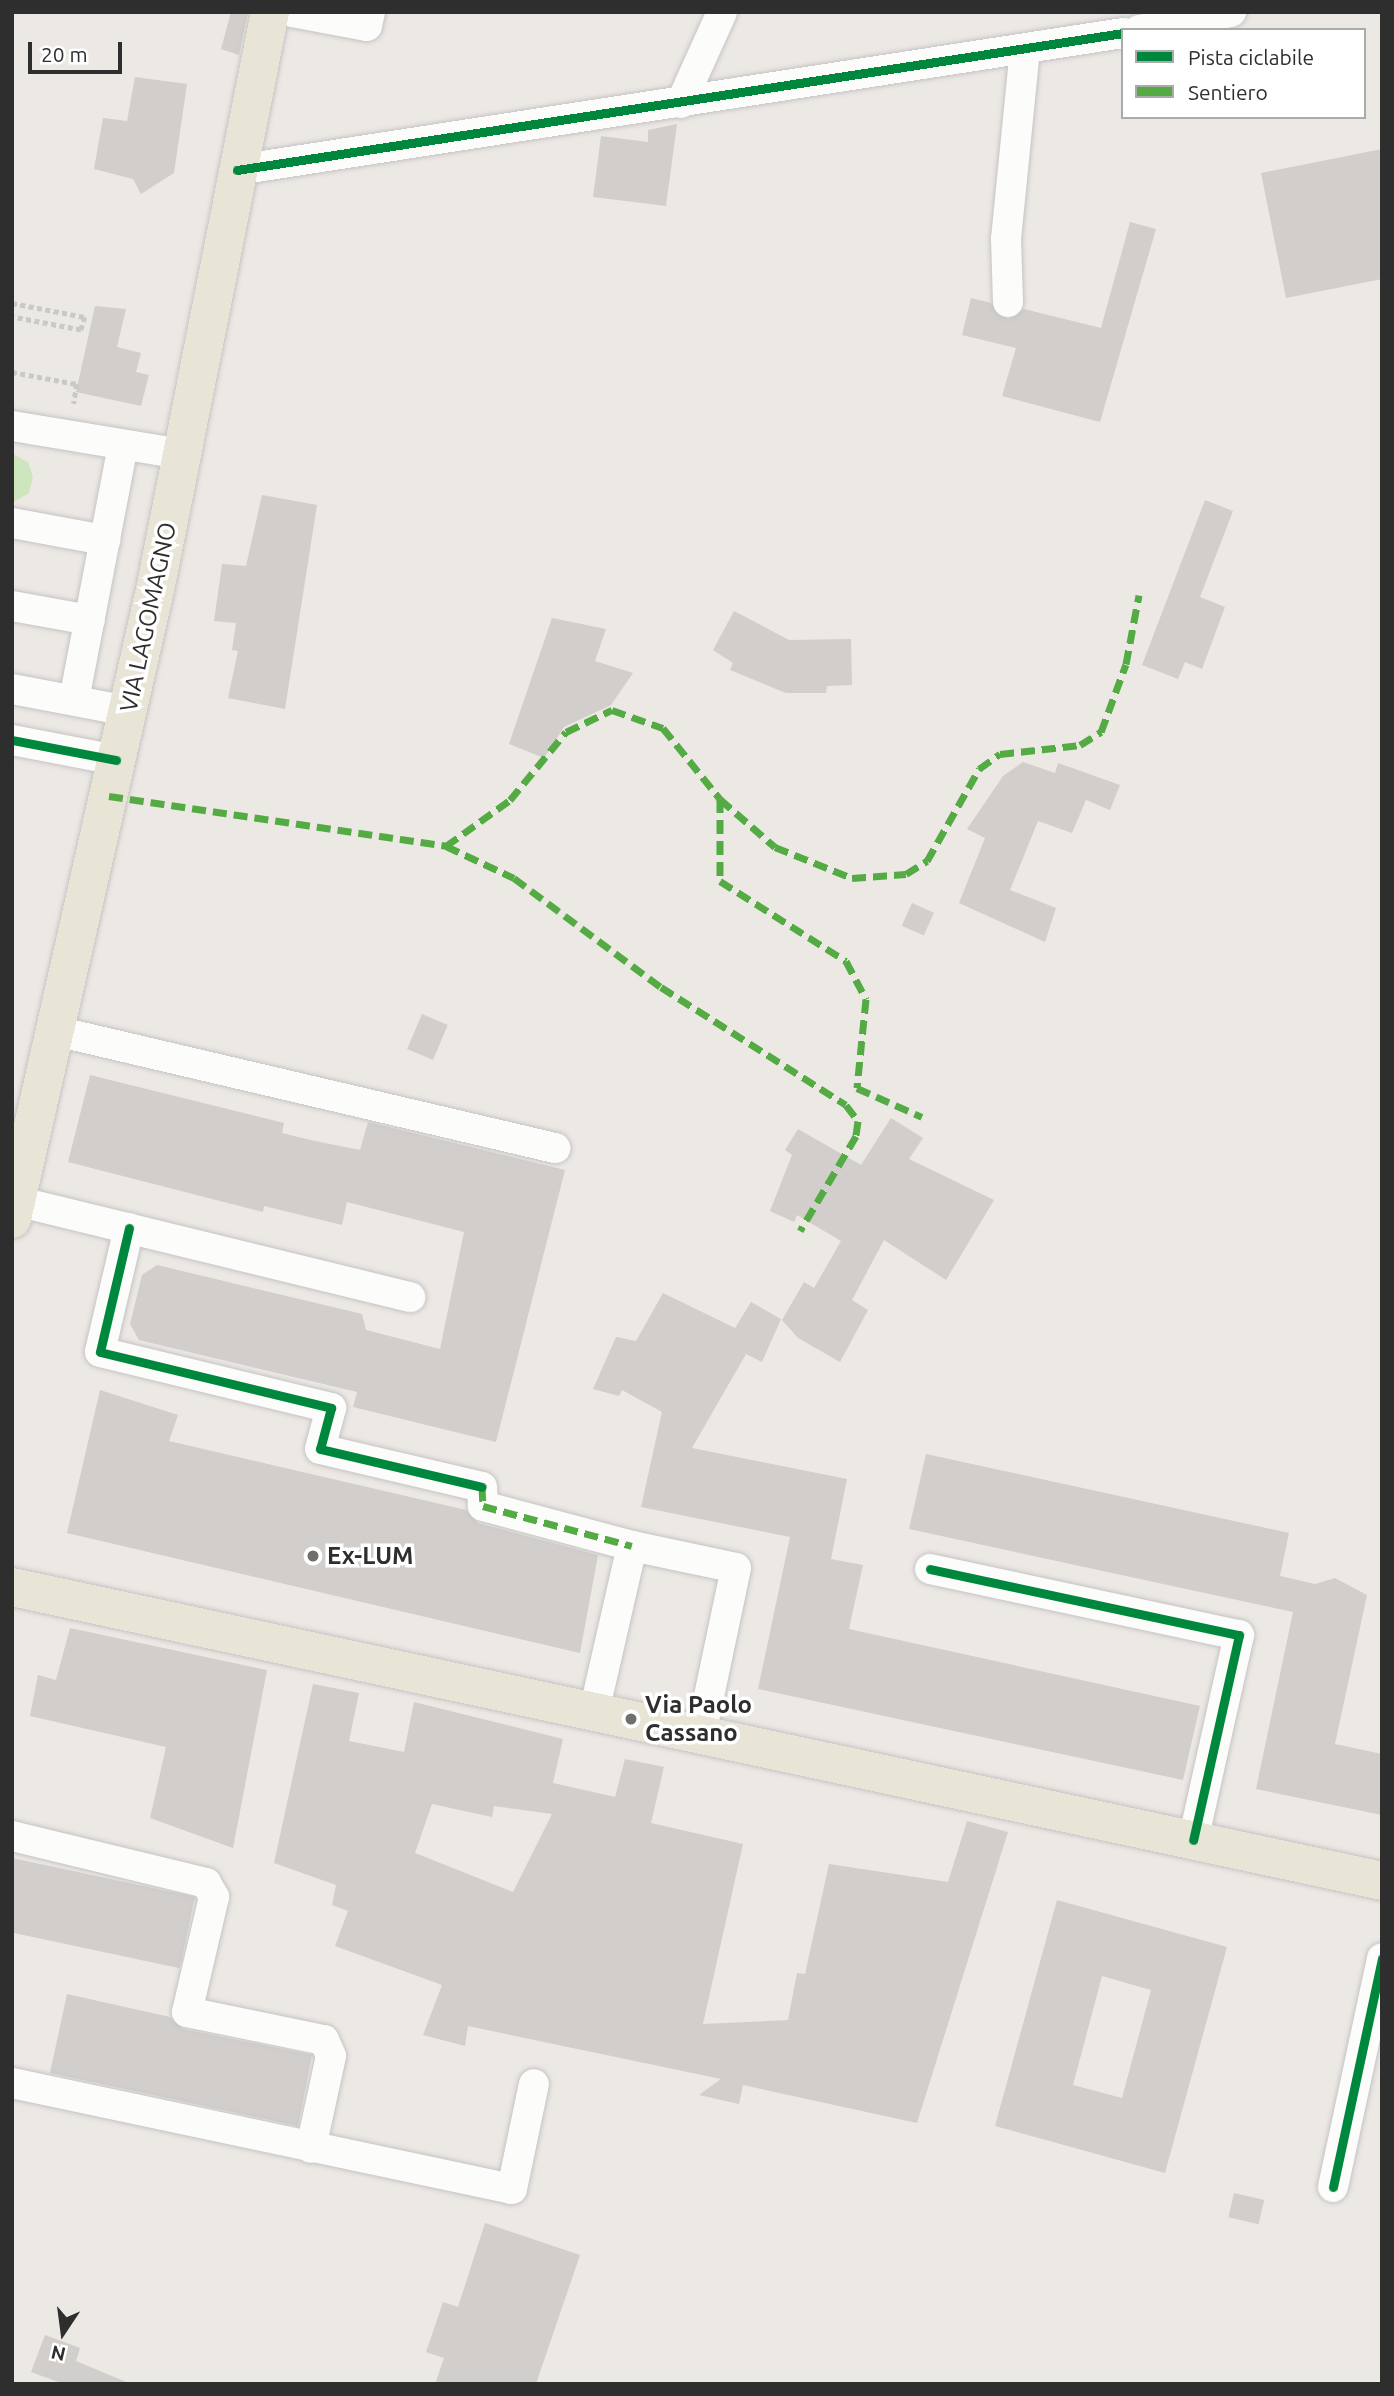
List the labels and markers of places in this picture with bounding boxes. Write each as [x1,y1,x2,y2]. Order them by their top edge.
place label: Ex-LUM [327,1542,413,1570]
marker: Ex-LUM [305,1548,321,1564]
place label: Via Paolo Cassano [645,1691,752,1747]
marker: Via Paolo Cassano [623,1711,639,1727]

